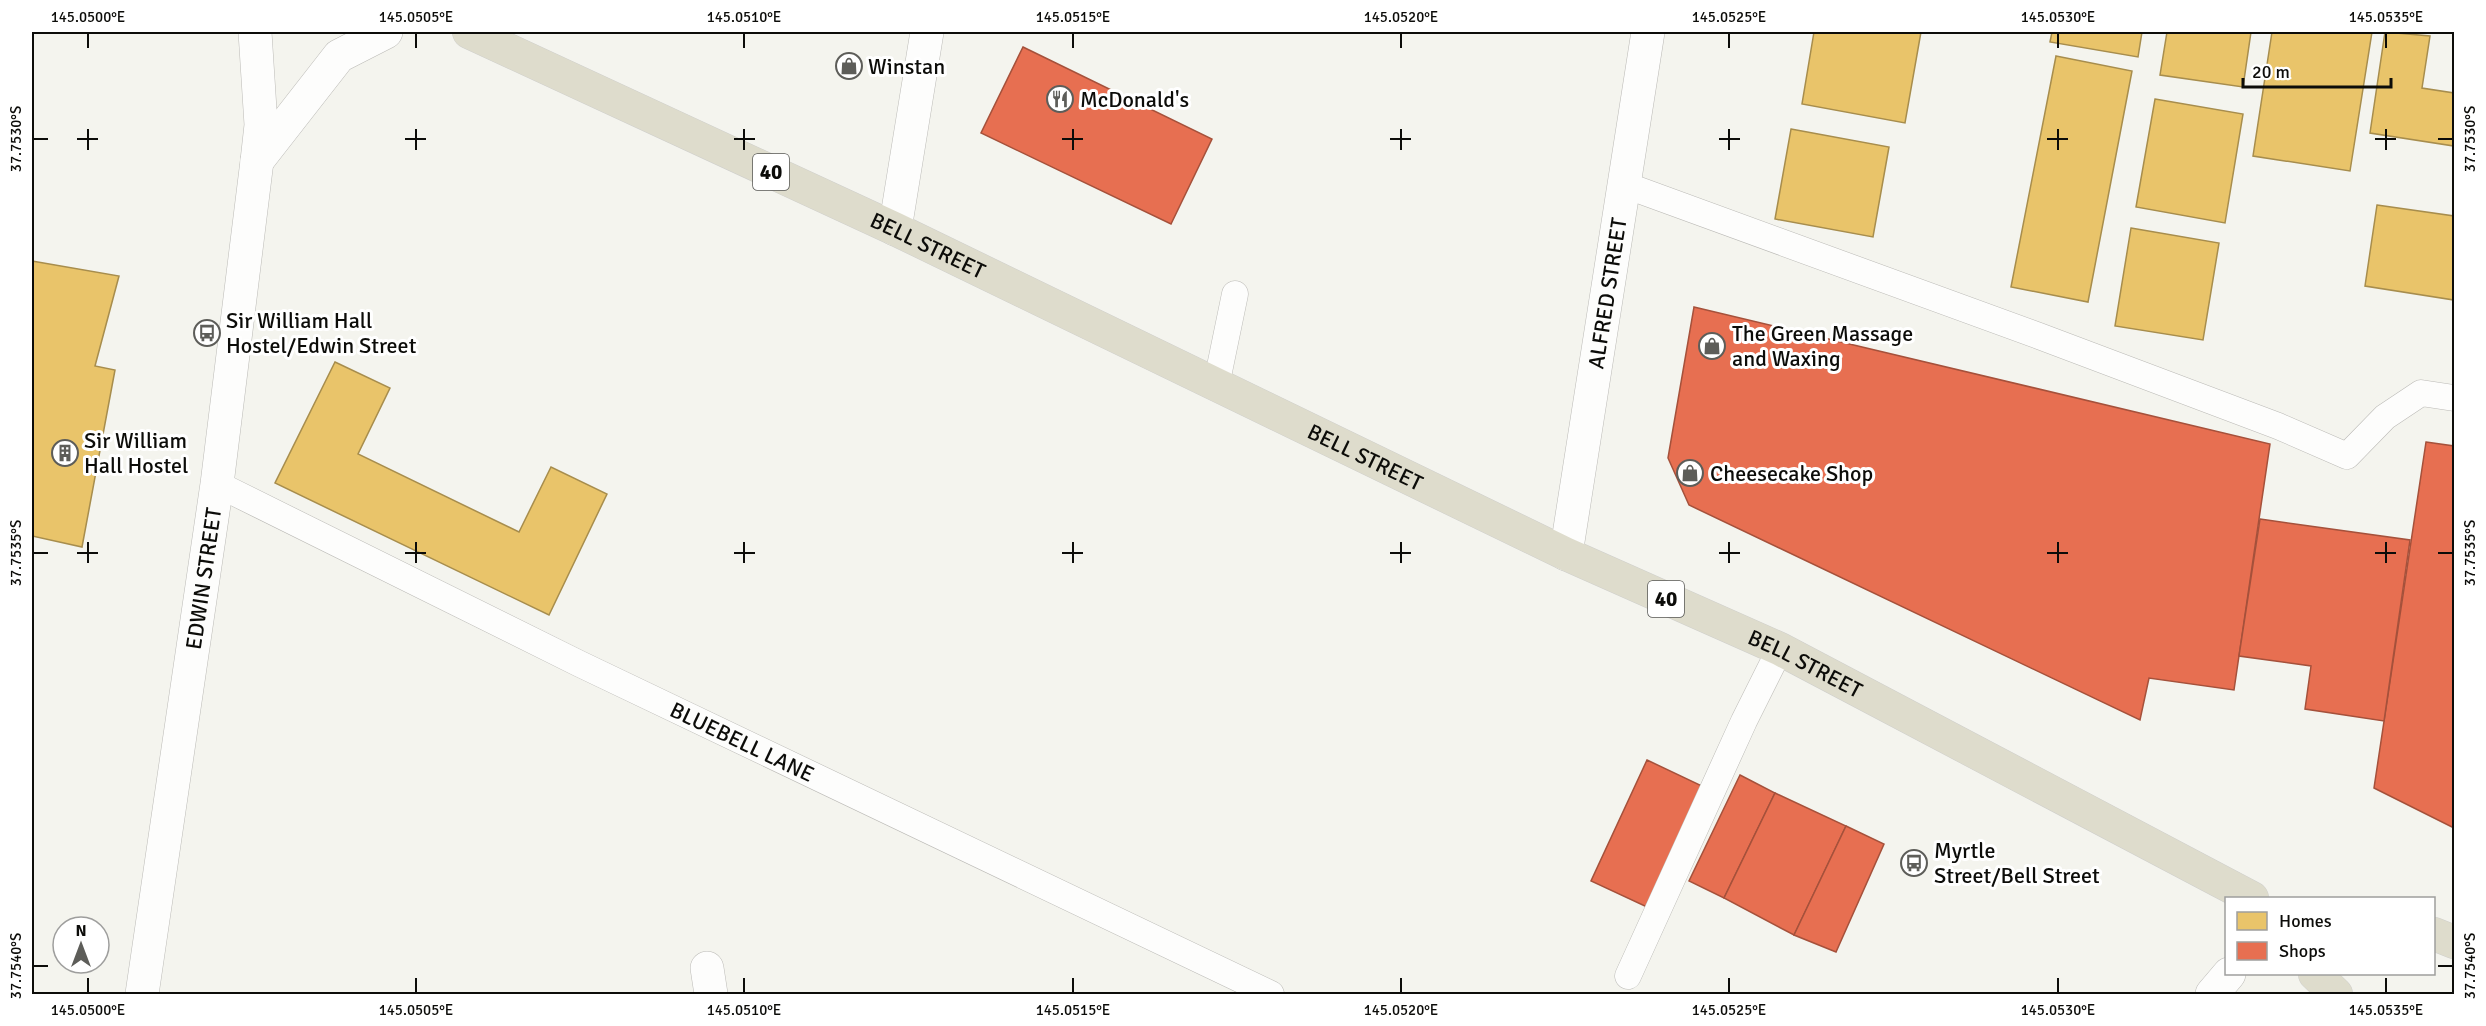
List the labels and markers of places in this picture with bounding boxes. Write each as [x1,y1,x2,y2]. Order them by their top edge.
shop icon: Winstan [834,51,864,81]
place label: Winstan [868,53,945,80]
restaurant icon: McDonald's [1045,84,1075,114]
place label: McDonald's [1080,86,1189,113]
place label: Sir William Hall Hostel/Edwin Street [226,307,417,359]
bus stop icon: Sir William Hall Hostel/Edwin Street [192,318,222,348]
place label: The Green Massage and Waxing [1732,320,1913,372]
shop icon: The Green Massage and Waxing [1697,331,1727,361]
place label: Sir William Hall Hostel [84,427,188,479]
building icon: Sir William Hall Hostel [50,438,80,468]
shop icon: Cheesecake Shop [1675,458,1705,488]
place label: Cheesecake Shop [1710,460,1873,487]
place label: Myrtle Street/Bell Street [1934,837,2100,889]
bus stop icon: Myrtle Street/Bell Street [1899,848,1929,878]

